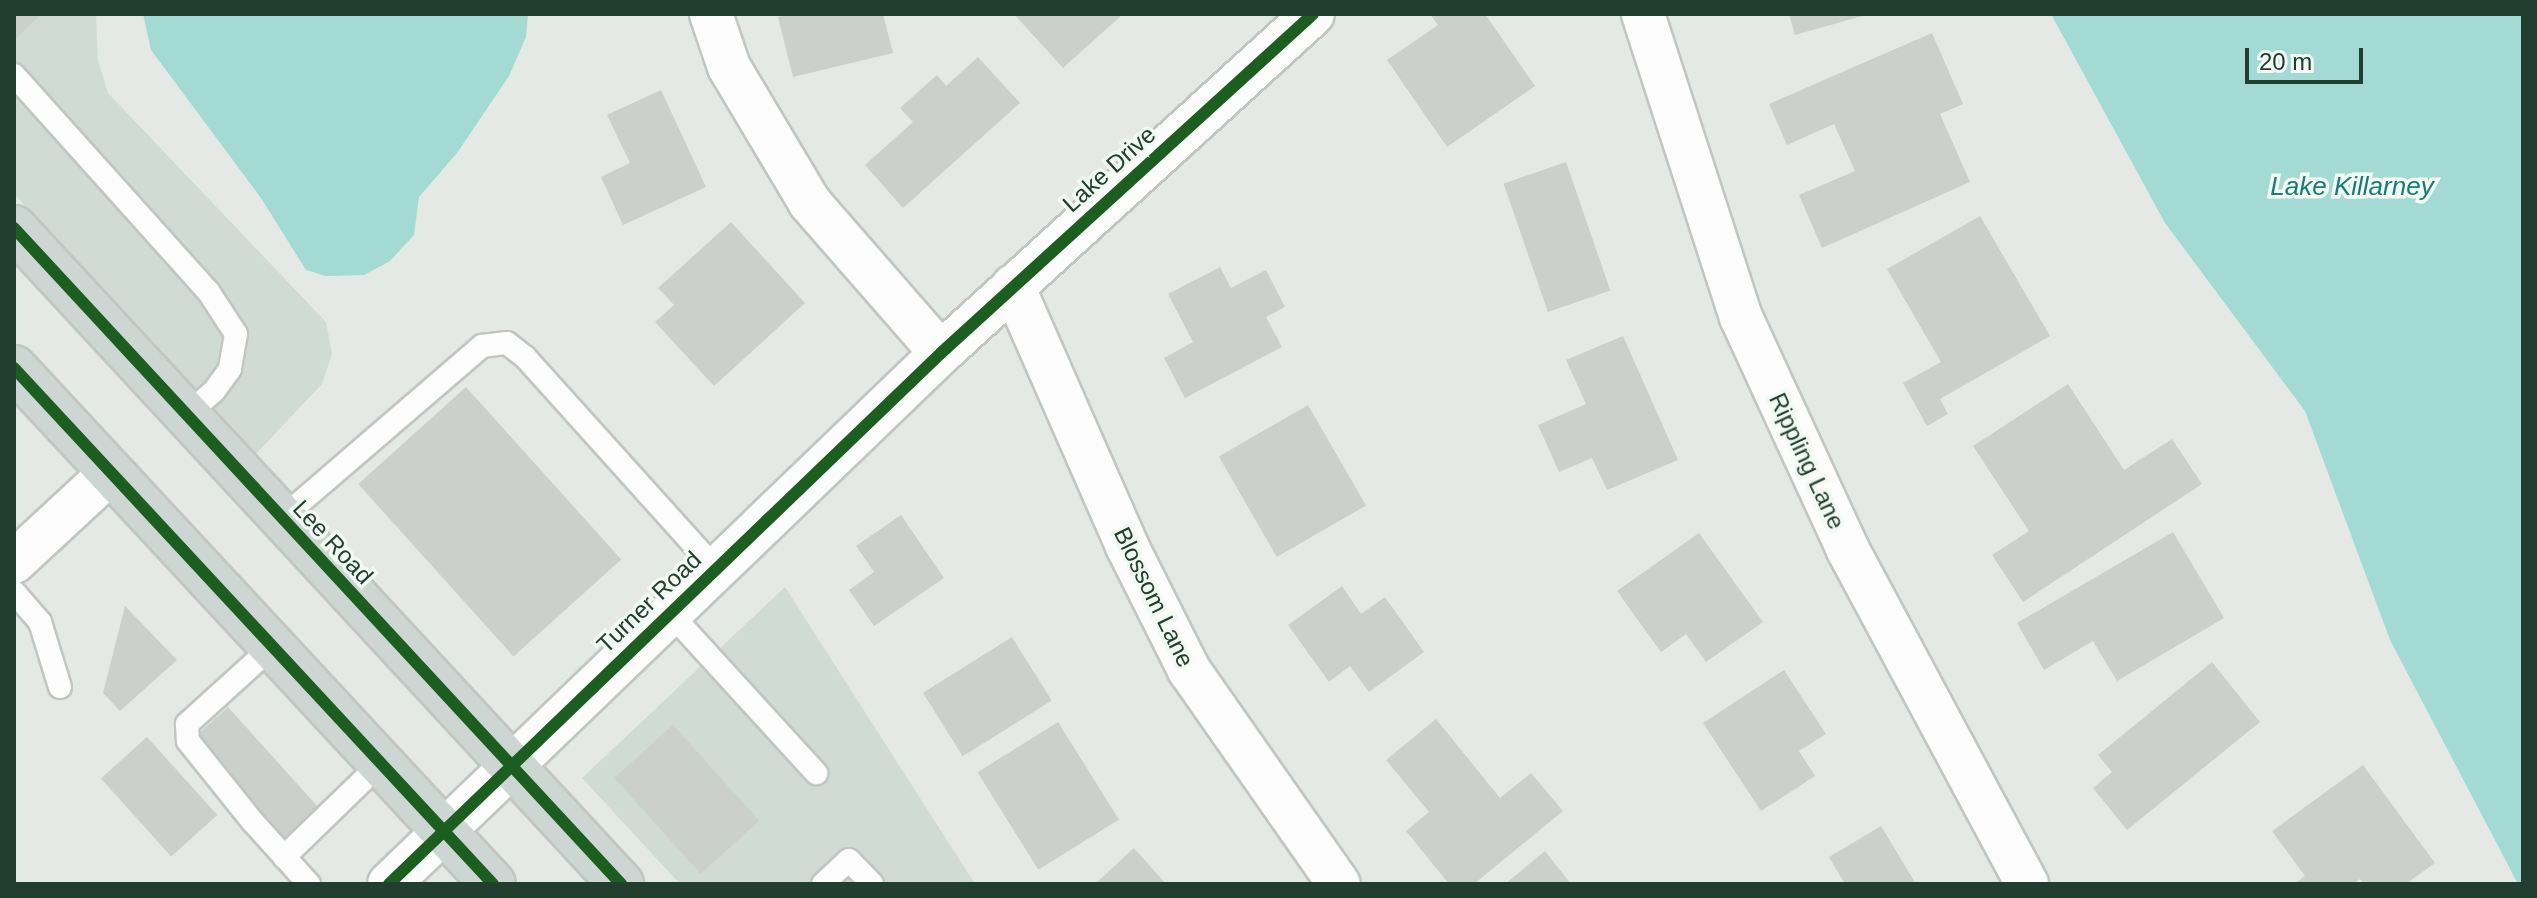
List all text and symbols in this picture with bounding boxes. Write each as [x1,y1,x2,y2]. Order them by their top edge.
scale bar [2249,32,2367,82]
text: 20 m [2259,48,2312,75]
street label: Lake Drive [1057,120,1161,218]
water label: Lake Killarney [2270,171,2434,203]
street label: Rippling Lane [1763,388,1851,534]
street label: Lee Road [287,494,379,590]
street label: Blossom Lane [1108,522,1200,672]
street label: Turner Road [591,545,707,659]

